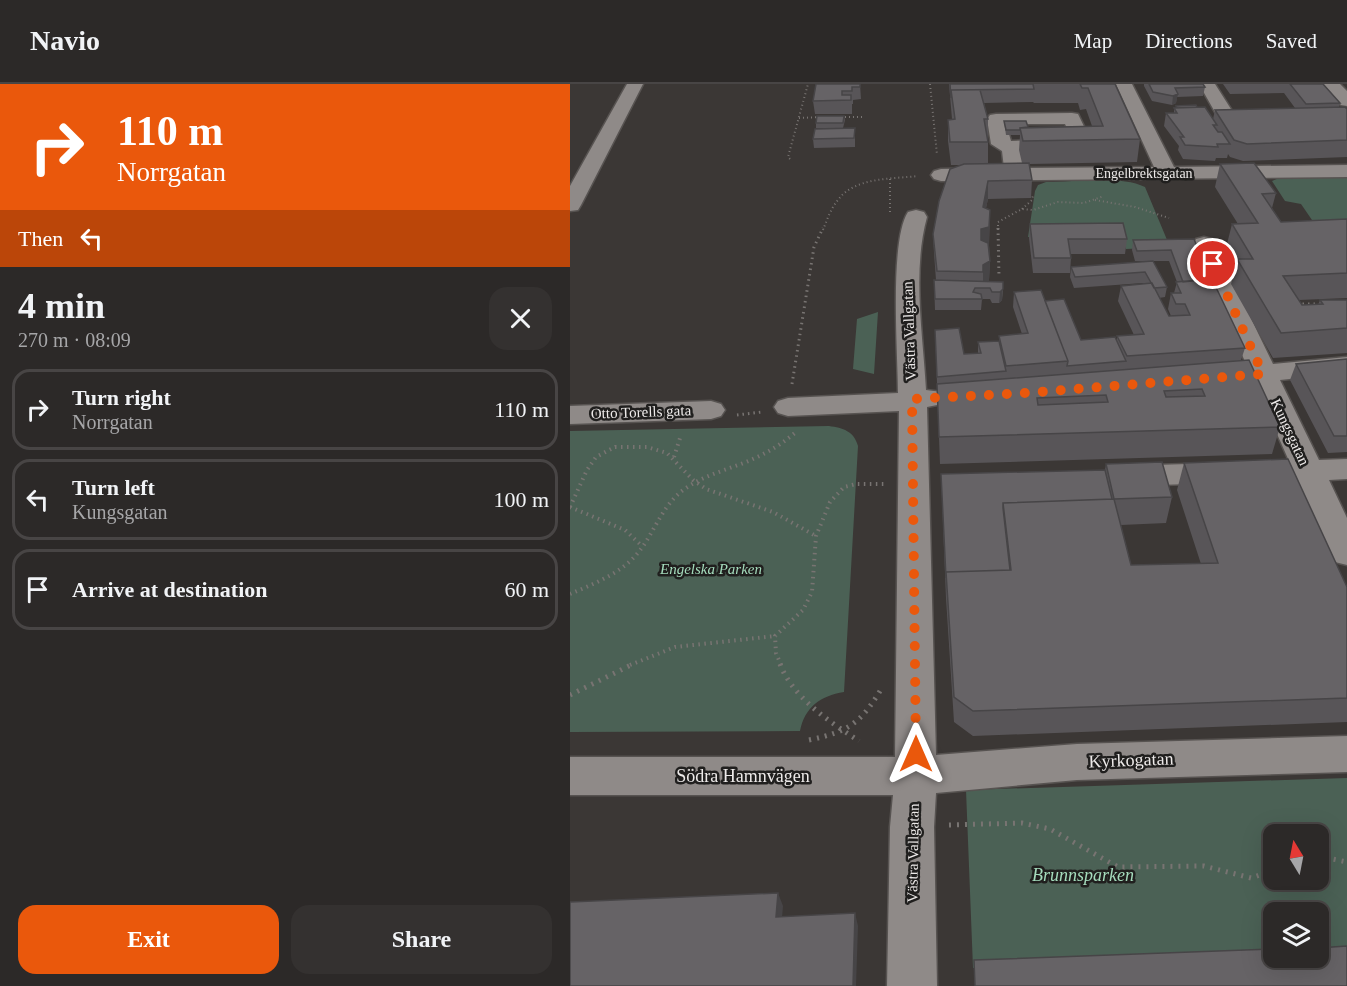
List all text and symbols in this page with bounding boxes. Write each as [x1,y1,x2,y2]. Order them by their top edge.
text: Navio [30,25,100,56]
text: Map [1074,29,1112,53]
text: Directions [1145,29,1233,53]
text: Saved [1266,29,1317,53]
icon: right [18,108,96,186]
text: 110 m [117,108,223,154]
text: Norrgatan [117,157,226,187]
street label: Engelbrektsgatan [1095,166,1193,181]
icon: left [75,222,108,255]
text: Then [18,226,63,251]
pin [1187,238,1238,289]
icon: arrive [1196,247,1229,280]
street label: Västra Vallgatan [899,281,919,381]
text: 4 min [18,286,105,326]
button: close [489,287,552,350]
text: 270 m · 08:09 [18,329,131,351]
text: Turn right [72,385,171,410]
icon: right [21,393,54,426]
street label: Kungsgatan [1268,396,1313,468]
text: 110 m [494,397,549,422]
street label: Otto Torells gata [591,402,692,422]
text: Norrgatan [72,411,153,433]
text: Turn left [72,475,155,500]
icon: left [21,483,54,516]
text: 100 m [493,487,549,512]
text: Kungsgatan [72,501,168,523]
park label: Engelska Parken [659,561,762,577]
icon: arrive [21,573,54,606]
text: Arrive at destination [72,577,268,602]
text: 60 m [504,577,549,602]
position arrow [884,722,948,786]
street label: Kyrkogatan [1088,749,1174,771]
street label: Södra Hamnvägen [676,766,810,786]
street label: Västra Vallgatan [904,803,922,903]
north arrow [1263,824,1329,890]
map controls [1263,824,1329,968]
park label: Brunnsparken [1032,865,1134,885]
button: layers [1263,902,1329,968]
button: Exit [18,905,279,974]
button: Share [291,905,552,974]

